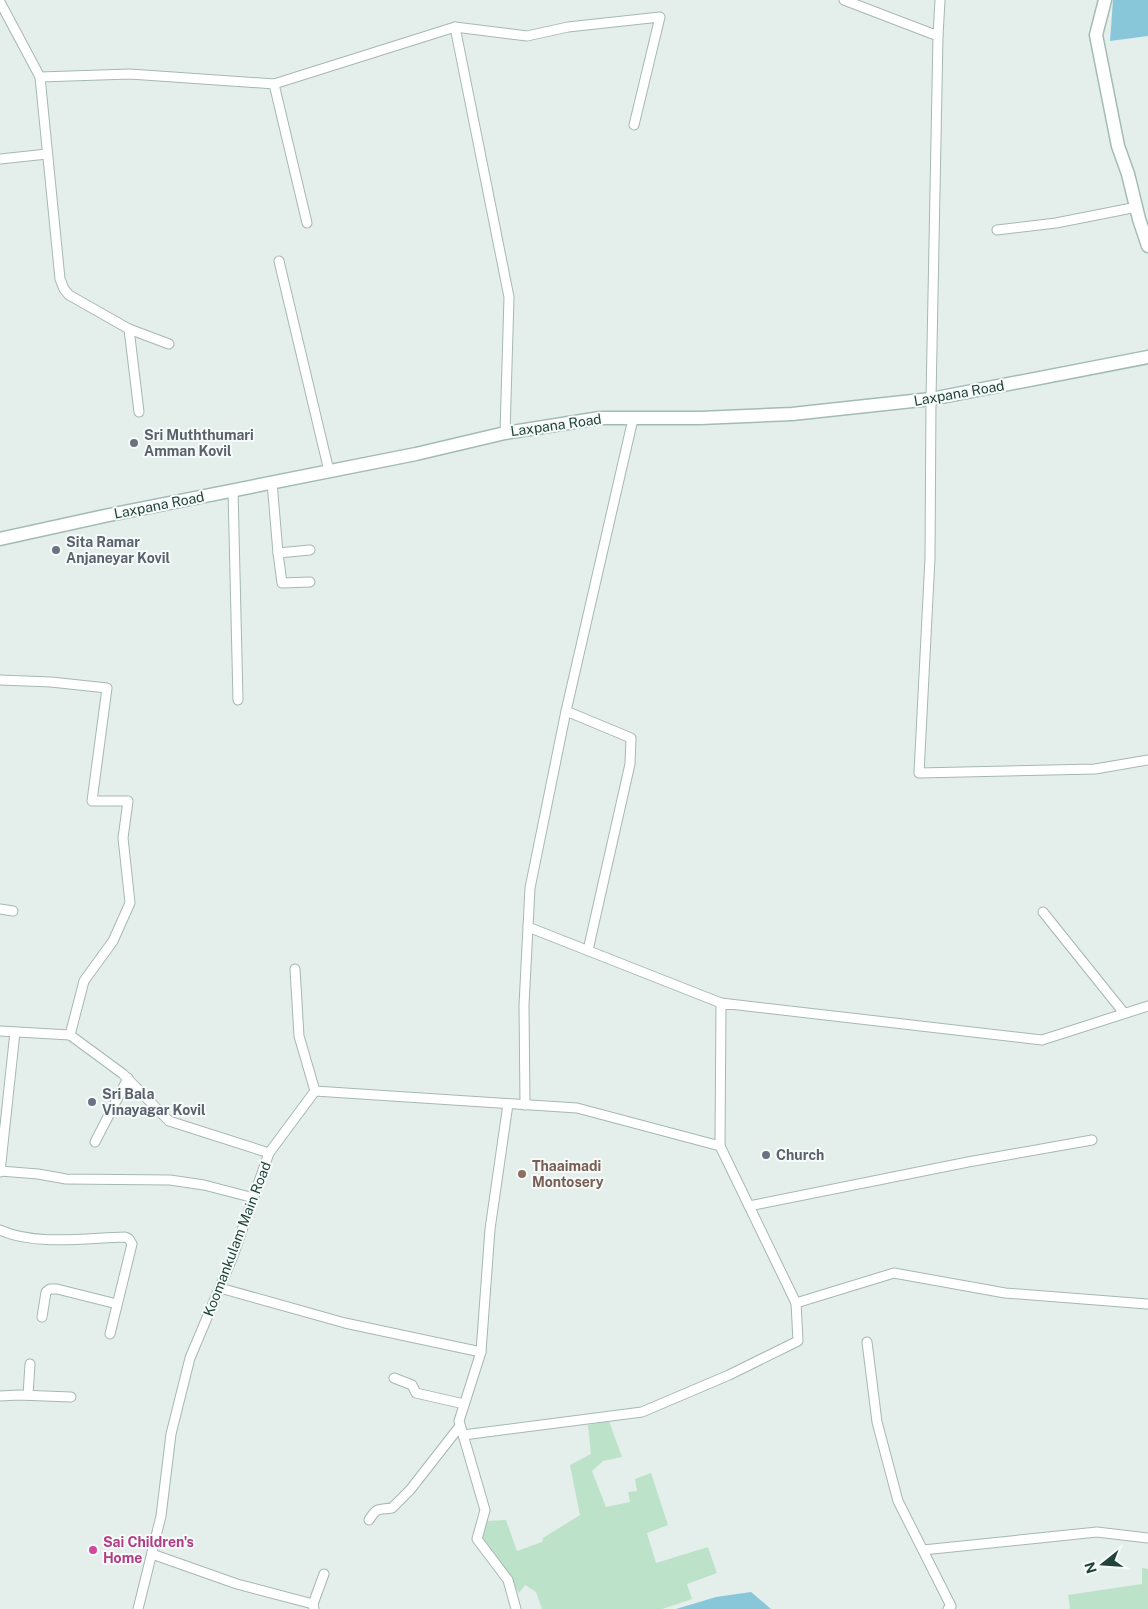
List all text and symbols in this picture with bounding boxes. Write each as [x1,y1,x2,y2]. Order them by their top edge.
street label: Laxpana Road [912,377,1006,409]
street label: Laxpana Road [509,411,603,439]
place label: Sri Muththumari Amman Kovil [144,427,254,459]
marker: Sri Muththumari Amman Kovil [128,437,140,449]
street label: Laxpana Road [112,488,206,522]
place label: Sita Ramar Anjaneyar Kovil [66,534,171,566]
marker: Sita Ramar Anjaneyar Kovil [50,544,62,556]
place label: Sri Bala Vinayagar Kovil [102,1086,206,1118]
marker: Sri Bala Vinayagar Kovil [86,1096,98,1108]
place label: Church [776,1147,824,1163]
marker: Church [760,1149,772,1161]
place label: Thaaimadi Montosery [532,1158,604,1190]
street label: Koomankulam Main Road [200,1159,274,1319]
marker: Thaaimadi Montosery [516,1168,528,1180]
place label: Sai Children's Home [103,1534,194,1566]
north arrow [1078,1539,1128,1589]
marker: Sai Children's Home [87,1544,99,1556]
text: N [1081,1560,1100,1575]

